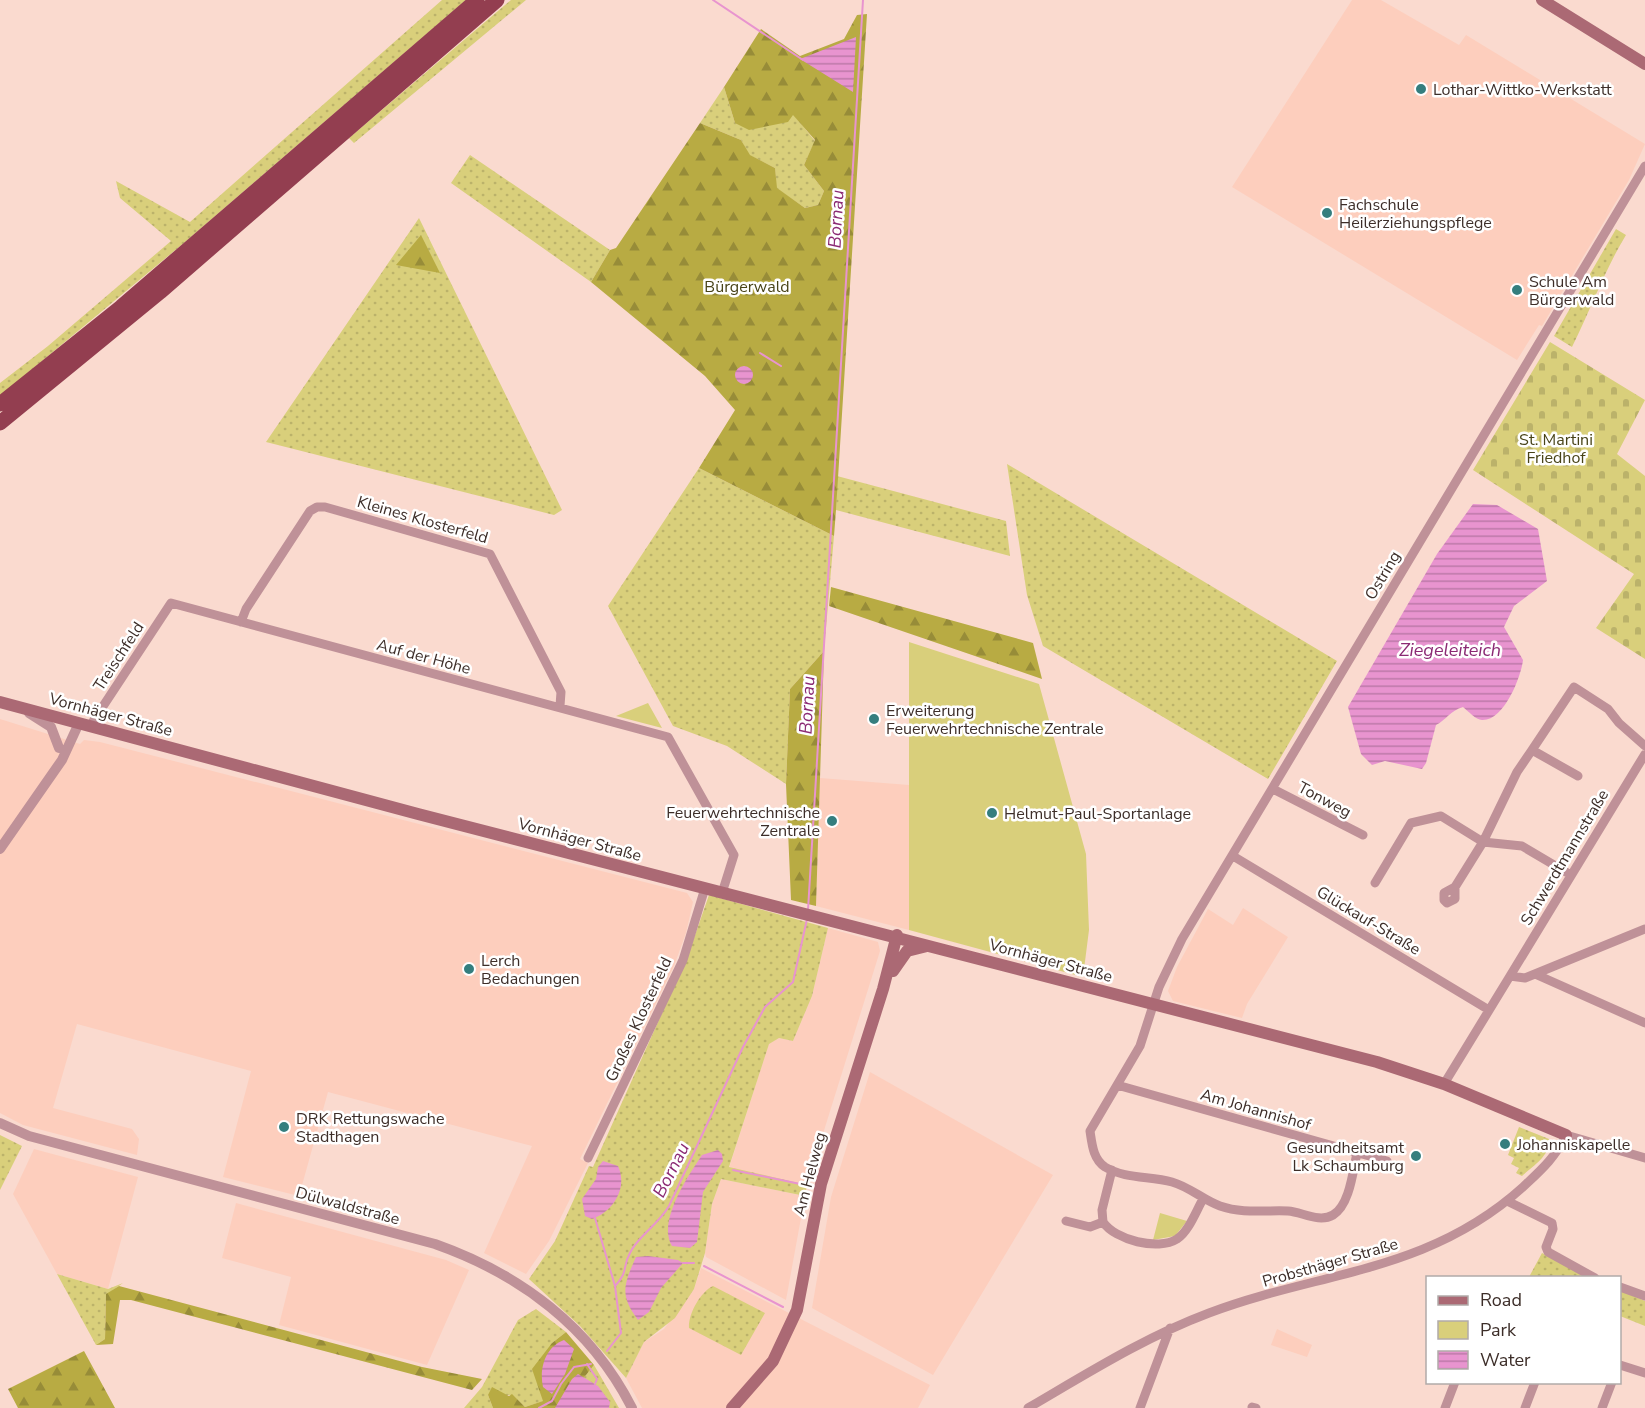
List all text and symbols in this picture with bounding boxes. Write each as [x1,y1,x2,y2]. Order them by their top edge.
place label: Lothar-Wittko-Werkstatt [1433,79,1612,101]
marker: Lothar-Wittko-Werkstatt [1414,82,1428,96]
water label: Bornau [822,189,850,249]
place label: Fachschule Heilerziehungspflege [1339,194,1492,234]
marker: Fachschule Heilerziehungspflege [1320,206,1334,220]
place label: Schule Am Bürgerwald [1529,271,1614,311]
park label: Bürgerwald [704,276,790,298]
marker: Schule Am Bürgerwald [1510,283,1524,297]
park label: St. Martini Friedhof [1519,429,1593,469]
street label: Kleines Klosterfeld [355,491,491,549]
street label: Ostring [1360,547,1406,604]
street label: Treischfeld [88,618,149,695]
street label: Auf der Höhe [374,634,473,680]
water label: Ziegeleiteich [1399,638,1501,662]
water label: Bornau [793,675,821,735]
street label: Vornhäger Straße [46,688,175,742]
place label: Erweiterung Feuerwehrtechnische Zentrale [886,700,1104,740]
marker: Erweiterung Feuerwehrtechnische Zentrale [867,712,881,726]
street label: Tonweg [1294,777,1355,823]
street label: Schwerdtmannstraße [1516,786,1614,929]
place label: Feuerwehrtechnische Zentrale [666,802,820,842]
place label: Helmut-Paul-Sportanlage [1004,803,1191,825]
marker: Helmut-Paul-Sportanlage [985,806,999,820]
street label: Vornhäger Straße [515,813,644,867]
marker: Feuerwehrtechnische Zentrale [825,814,839,828]
street label: Glückauf-Straße [1312,881,1425,961]
street label: Vornhäger Straße [986,934,1115,988]
place label: Lerch Bedachungen [481,950,580,990]
street label: Großes Klosterfeld [600,953,677,1085]
marker: Lerch Bedachungen [462,962,476,976]
street label: Am Johannishof [1198,1084,1314,1136]
place label: DRK Rettungswache Stadthagen [296,1108,444,1148]
marker: DRK Rettungswache Stadthagen [277,1120,291,1134]
street label: Am Helweg [788,1130,832,1219]
place label: Johanniskapelle [1516,1134,1630,1156]
place label: Gesundheitsamt Lk Schaumburg [1286,1137,1404,1177]
marker: Johanniskapelle [1498,1137,1512,1151]
water label: Bornau [647,1138,695,1202]
marker: Gesundheitsamt Lk Schaumburg [1409,1149,1423,1163]
street label: Dülwaldstraße [293,1182,402,1230]
street label: Probsthäger Straße [1260,1233,1401,1293]
legend [1426,1276,1621,1384]
text: Road [1480,1288,1522,1312]
text: Park [1480,1318,1517,1342]
text: Water [1480,1348,1531,1372]

